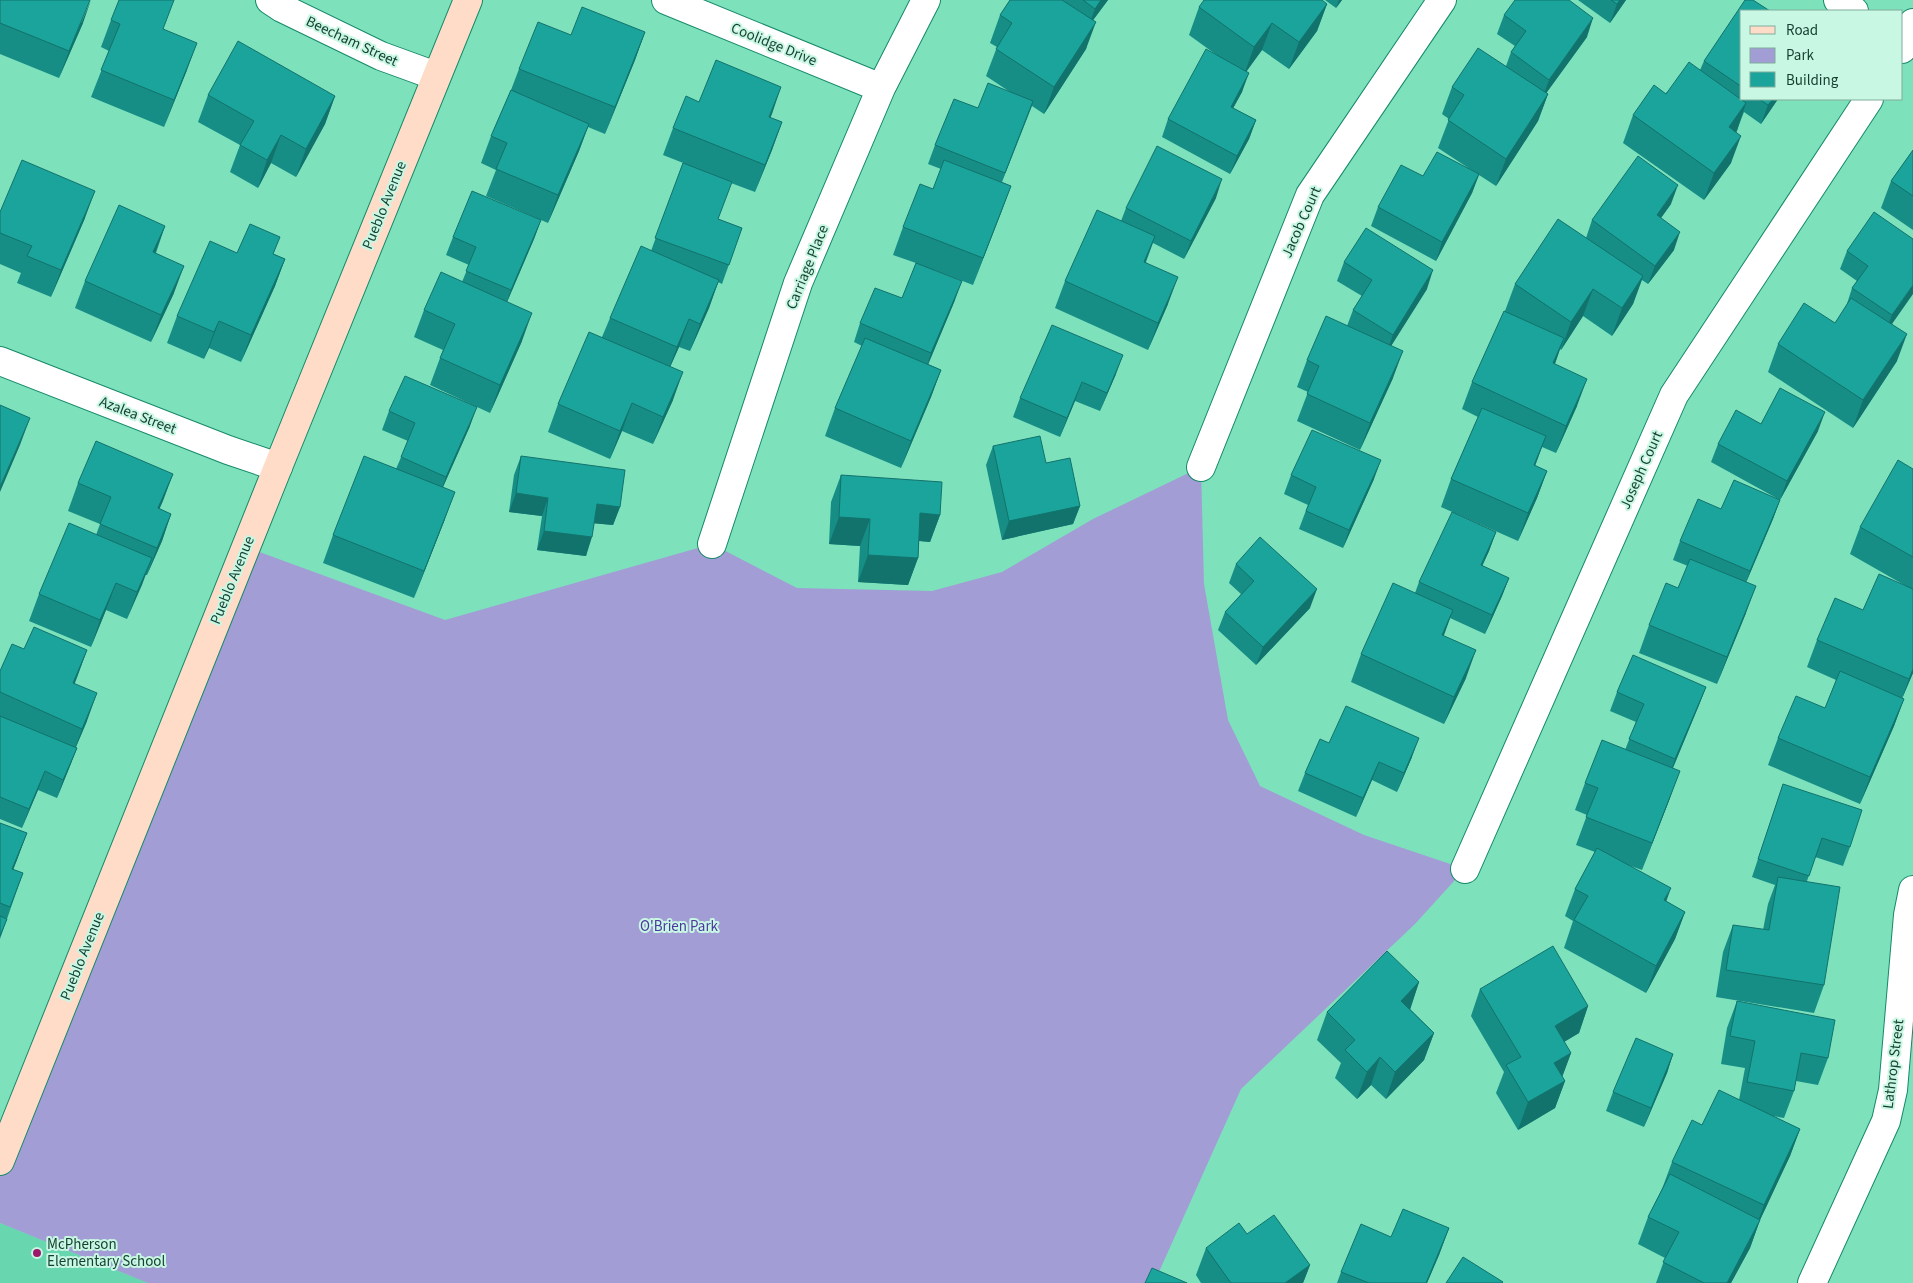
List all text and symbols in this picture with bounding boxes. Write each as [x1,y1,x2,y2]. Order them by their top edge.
legend [1740,10,1903,100]
street label: Beecham Street [302,11,401,72]
street label: Coolidge Drive [728,18,820,71]
text: Road [1786,20,1818,41]
text: Park [1786,45,1815,66]
text: Building [1786,70,1839,91]
street label: Pueblo Avenue [357,158,412,253]
street label: Jacob Court [1276,183,1326,261]
street label: Carriage Place [781,222,834,313]
street label: Azalea Street [96,391,179,440]
street label: Joseph Court [1615,428,1668,513]
street label: Pueblo Avenue [205,533,260,628]
street label: Pueblo Avenue [55,909,110,1004]
park label: O'Brien Park [640,916,719,937]
street label: Lathrop Street [1878,1018,1909,1110]
place label: McPherson Elementary School [47,1234,165,1272]
marker: McPherson Elementary School [31,1247,43,1259]

